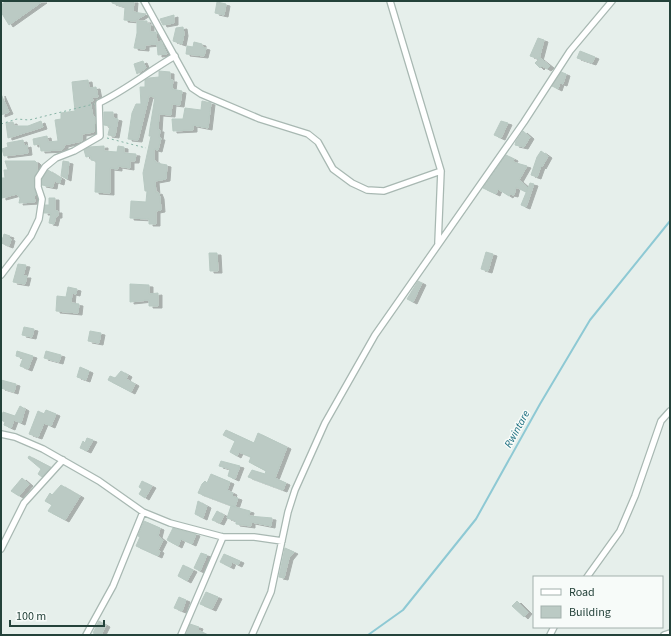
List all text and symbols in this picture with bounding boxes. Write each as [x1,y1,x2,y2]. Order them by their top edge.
water label: Rwintare [501,408,533,450]
legend [533,576,663,628]
text: Road [569,584,595,601]
scale bar [10,602,104,628]
text: Building [569,604,611,621]
text: 100 m [16,608,46,625]

